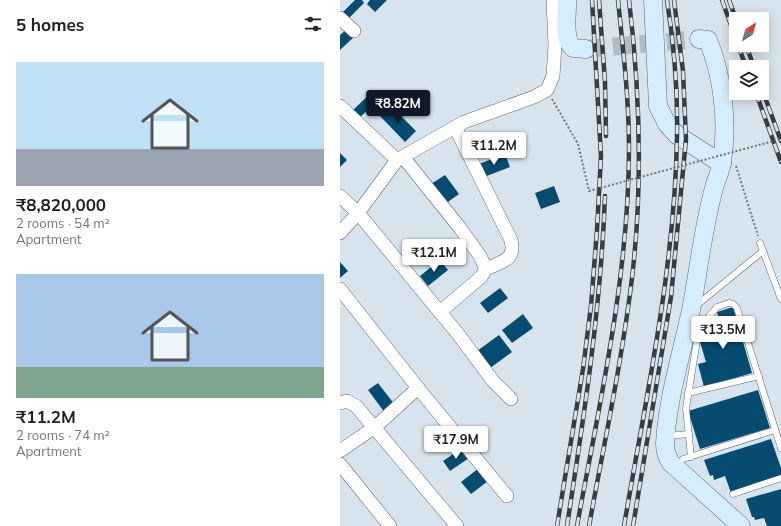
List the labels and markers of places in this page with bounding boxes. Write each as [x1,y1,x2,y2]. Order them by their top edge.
pin: ₹8.82M [365,90,431,124]
pin: ₹11.2M [461,132,527,166]
pin: ₹12.1M [401,239,467,273]
pin: ₹13.5M [690,316,756,350]
pin: ₹17.9M [423,426,489,460]

